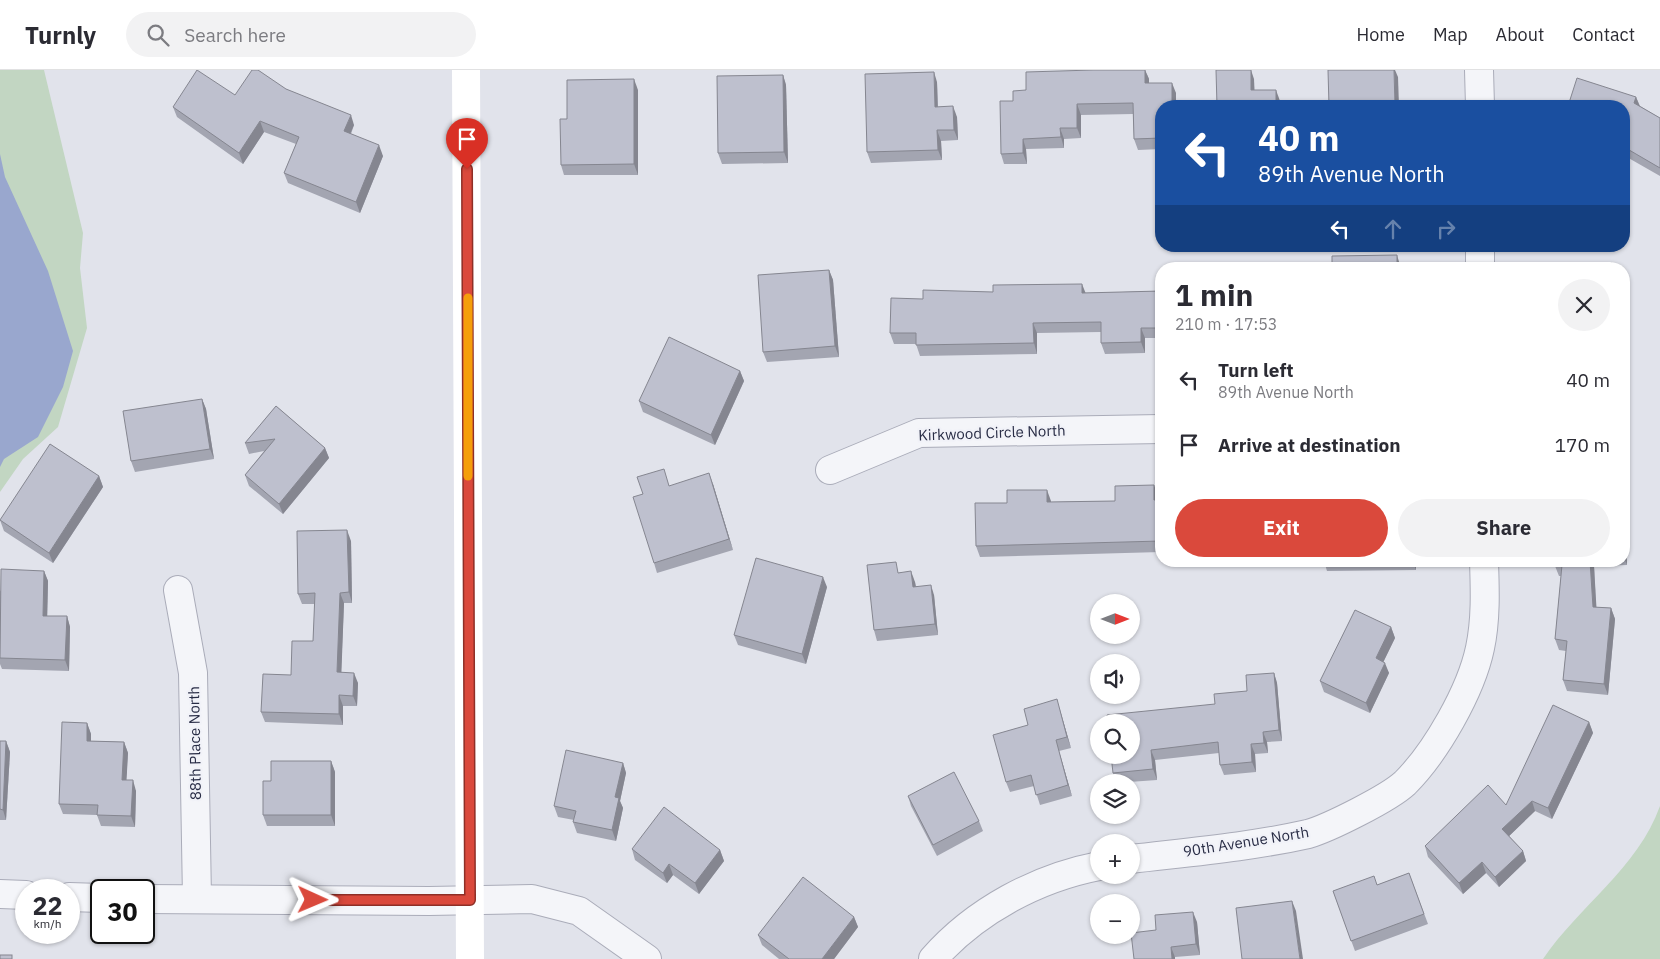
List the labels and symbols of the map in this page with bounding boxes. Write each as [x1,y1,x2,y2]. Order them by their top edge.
pin [446,118,488,169]
street label: Kirkwood Circle North [918,420,1066,445]
north arrow [1090,594,1140,644]
street label: 88th Place North [184,686,205,800]
street label: 90th Avenue North [1182,822,1310,861]
position arrow [286,873,338,925]
speed limit sign: 30 [90,879,155,944]

